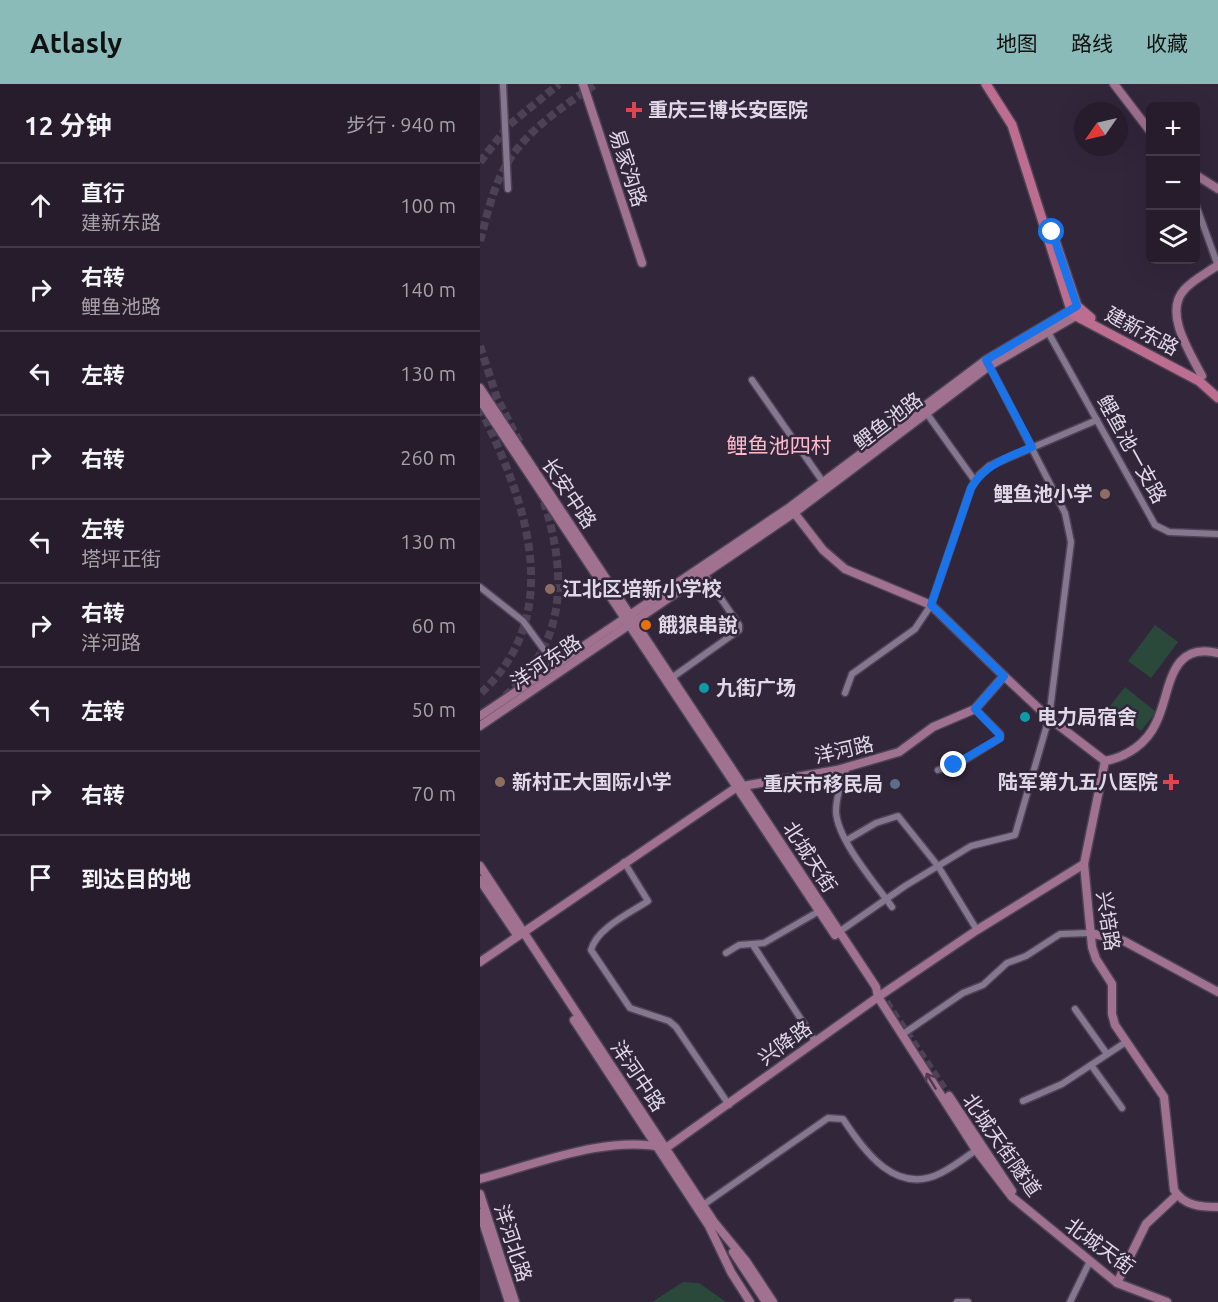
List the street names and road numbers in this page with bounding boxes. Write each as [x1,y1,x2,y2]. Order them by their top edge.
street label: 易家沟路 [605,126,652,209]
street label: 建新东路 [1102,302,1183,359]
street label: 鲤鱼池路 [849,387,927,454]
street label: 鲤鱼池一支路 [1093,391,1172,507]
street label: 长安中路 [538,453,601,532]
street label: 洋河东路 [506,630,585,693]
street label: 洋河路 [812,732,876,767]
street label: 北城天街 [779,817,842,897]
street label: 兴培路 [1092,889,1125,952]
street label: 兴降路 [754,1016,816,1070]
street label: 洋河中路 [607,1036,670,1115]
street label: 北城天街隧道 [959,1089,1046,1200]
street label: 洋河北路 [490,1201,537,1284]
street label: 北城天街 [1061,1213,1139,1278]

